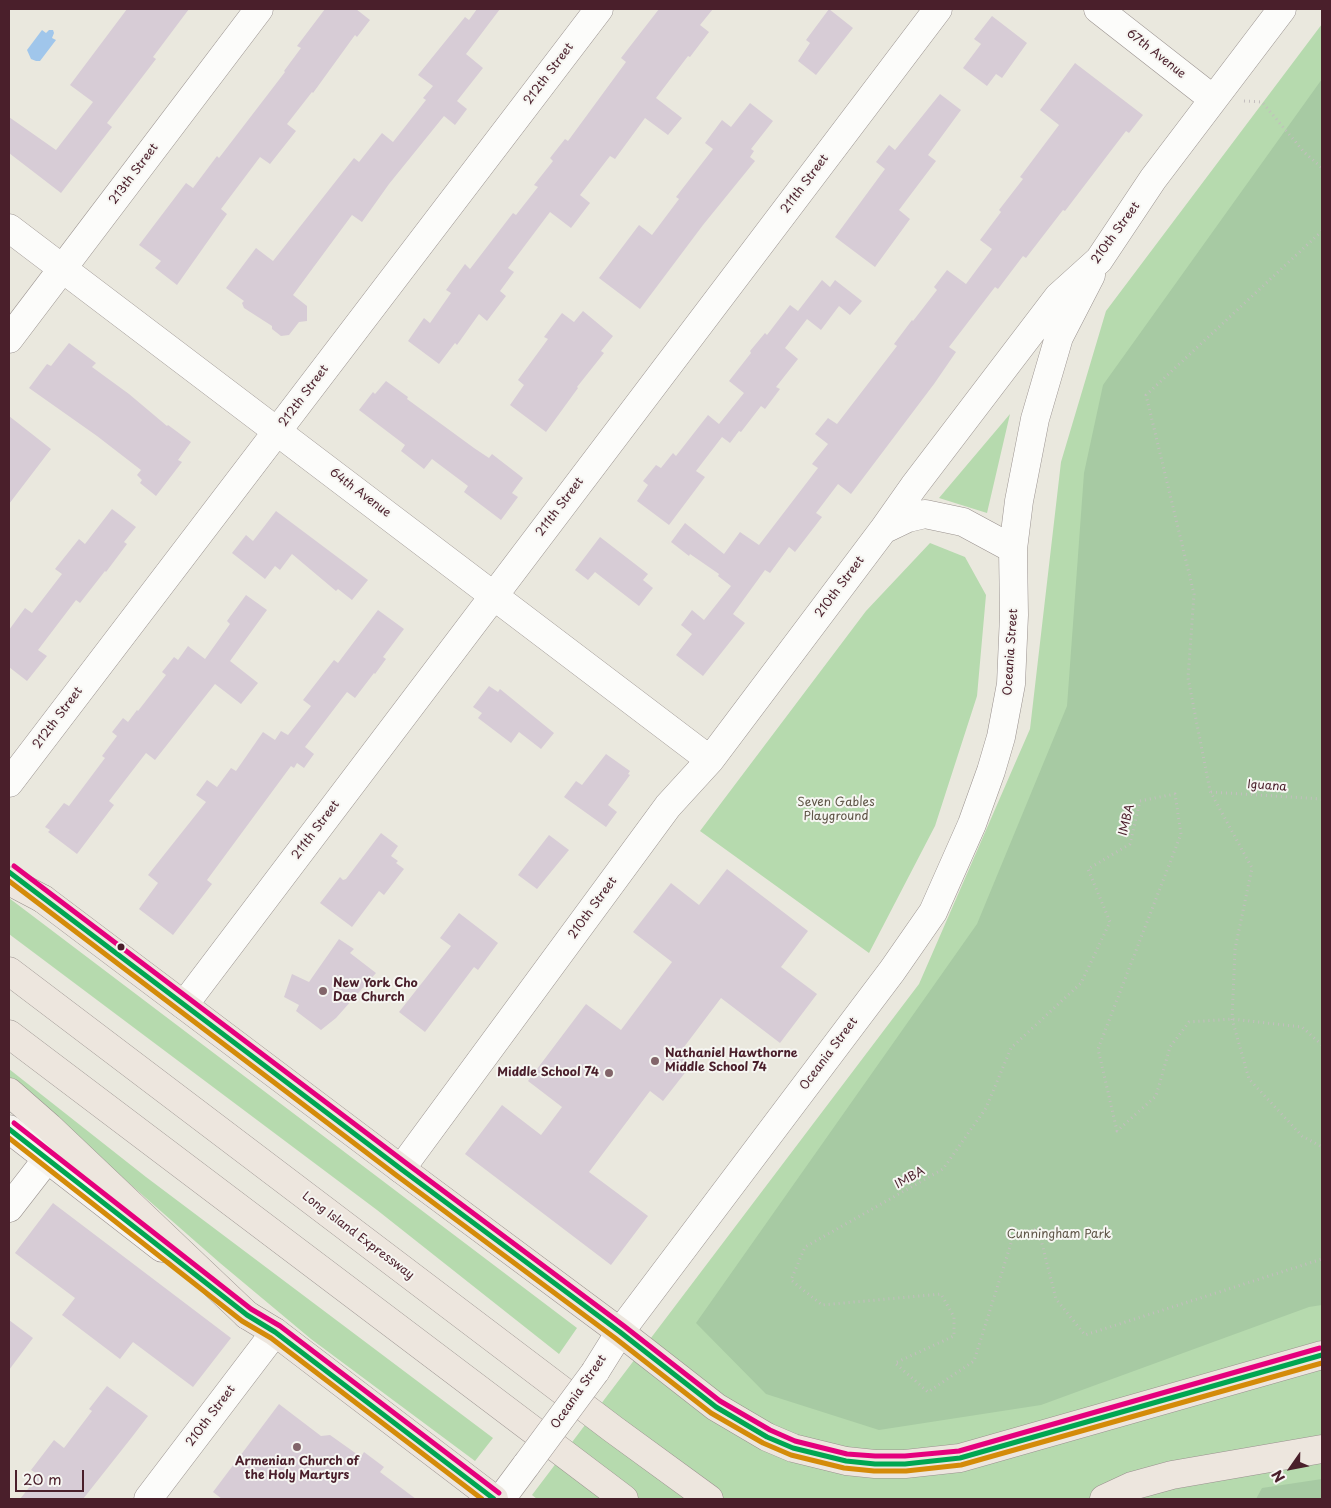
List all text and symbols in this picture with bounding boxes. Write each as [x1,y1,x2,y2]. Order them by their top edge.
street label: 67th Avenue [1124,26,1188,82]
street label: 212th Street [521,40,577,108]
street label: 213th Street [106,141,162,207]
street label: 211th Street [778,152,832,216]
street label: 210th Street [1089,199,1143,267]
street label: 212th Street [276,362,332,430]
street label: 64th Avenue [327,465,393,521]
street label: 211th Street [533,475,587,539]
street label: 210th Street [812,554,868,620]
street label: Oceania Street [1001,608,1021,696]
street label: 212th Street [30,684,86,752]
street label: Iguana [1247,777,1287,795]
park label: Seven Gables Playground [797,796,875,824]
street label: 211th Street [289,798,343,862]
street label: IMBA [1116,803,1138,837]
street label: 210th Street [566,874,620,942]
unlabelled marker [116,942,126,952]
place label: New York Cho Dae Church [333,977,418,1005]
marker: New York Cho Dae Church [317,985,329,997]
street label: Oceania Street [797,1015,861,1093]
place label: Nathaniel Hawthorne Middle School 74 [665,1047,798,1075]
marker: Nathaniel Hawthorne Middle School 74 [649,1055,661,1067]
place label: Middle School 74 [497,1066,599,1080]
marker: Middle School 74 [603,1067,615,1079]
street label: IMBA [893,1164,927,1192]
street label: Long Island Expressway [299,1189,417,1283]
park label: Cunningham Park [1007,1228,1111,1242]
street label: Oceania Street [548,1352,610,1432]
street label: 210th Street [183,1383,239,1449]
marker: Armenian Church of the Holy Martyrs [291,1441,303,1453]
north arrow [1266,1443,1316,1493]
place label: Armenian Church of the Holy Martyrs [235,1455,359,1483]
scale bar [18,1460,86,1492]
text: N [1266,1466,1290,1487]
text: 20 m [23,1467,62,1490]

